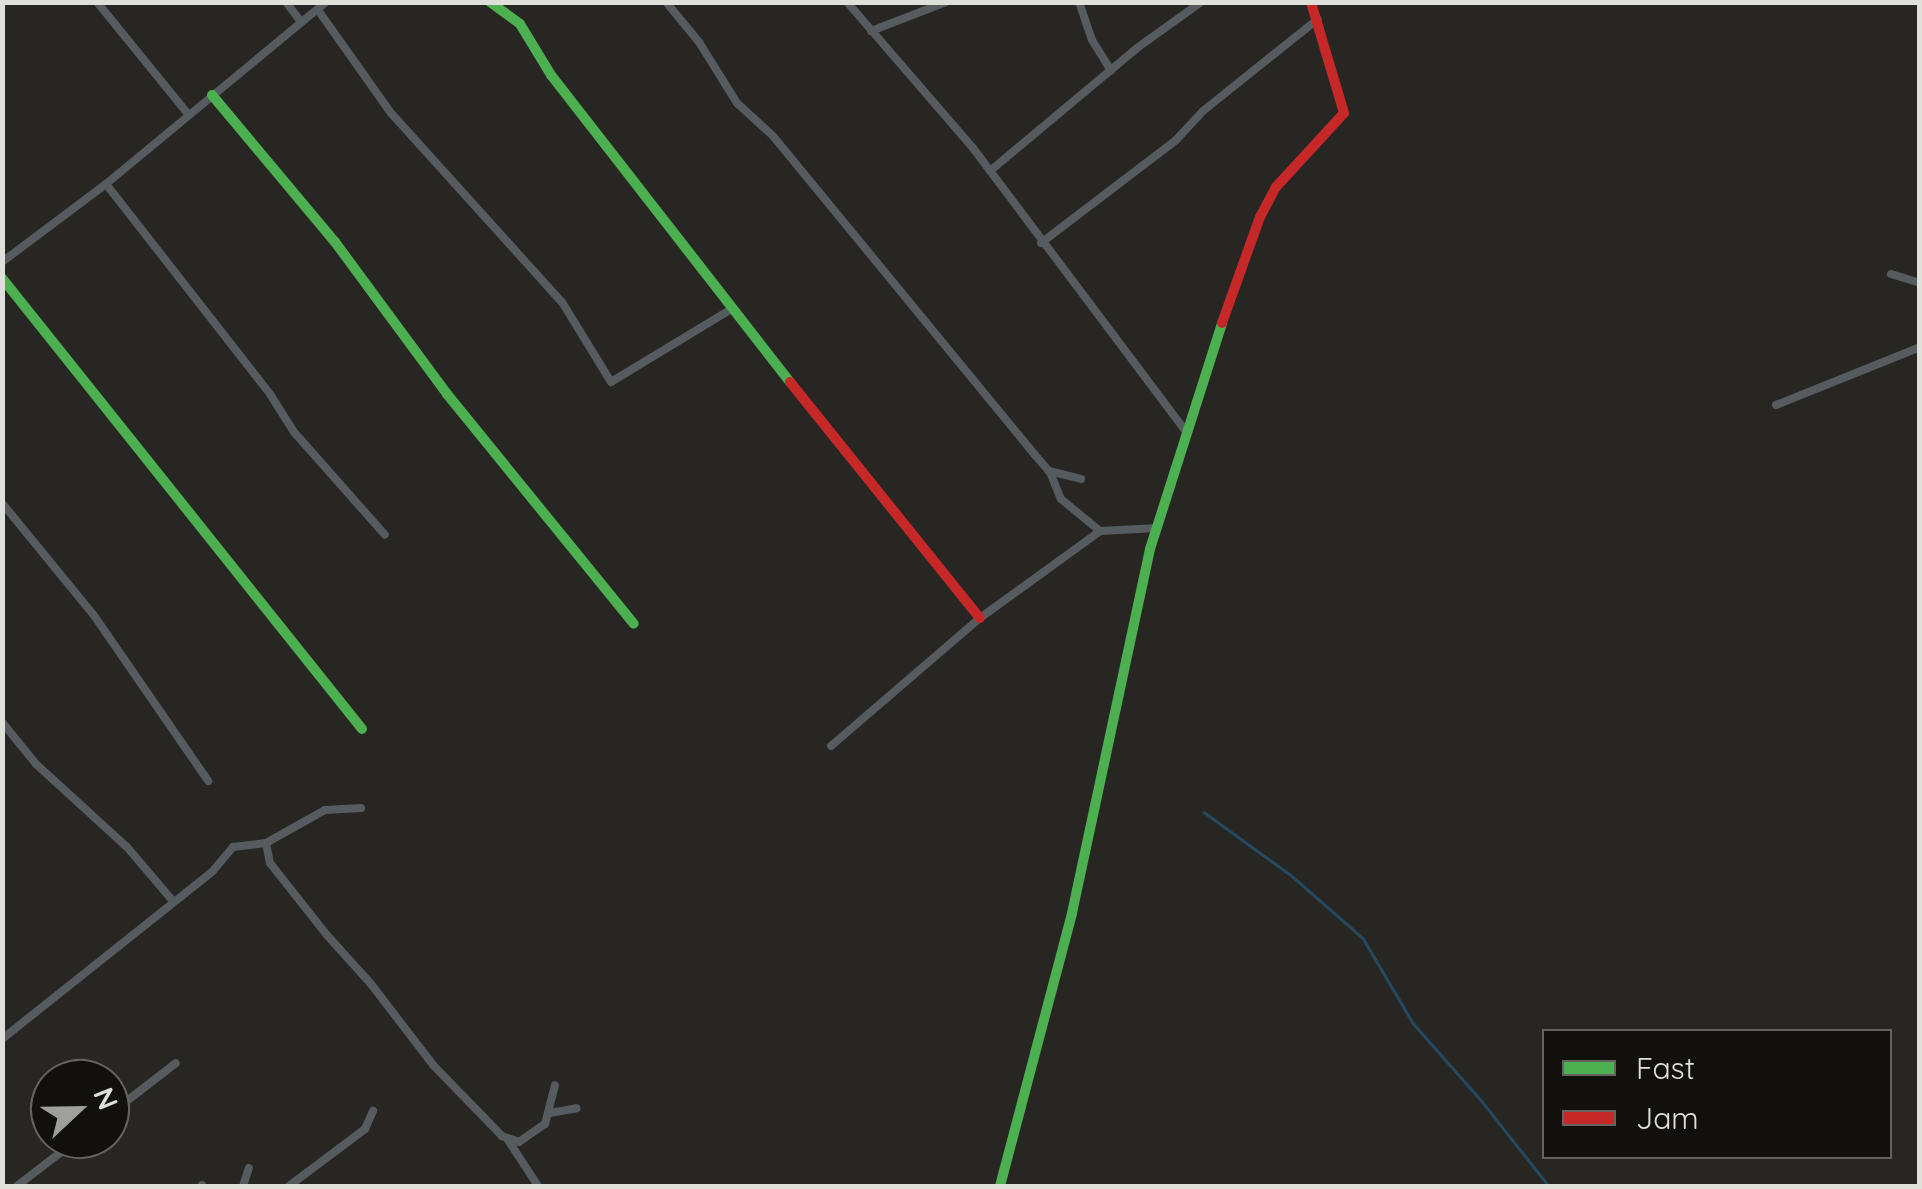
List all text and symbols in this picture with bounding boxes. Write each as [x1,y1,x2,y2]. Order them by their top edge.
legend [1542,1029,1892,1159]
text: Fast [1636,1049,1695,1087]
north arrow [30,1059,130,1159]
text: N [86,1082,127,1114]
text: Jam [1636,1099,1699,1137]

